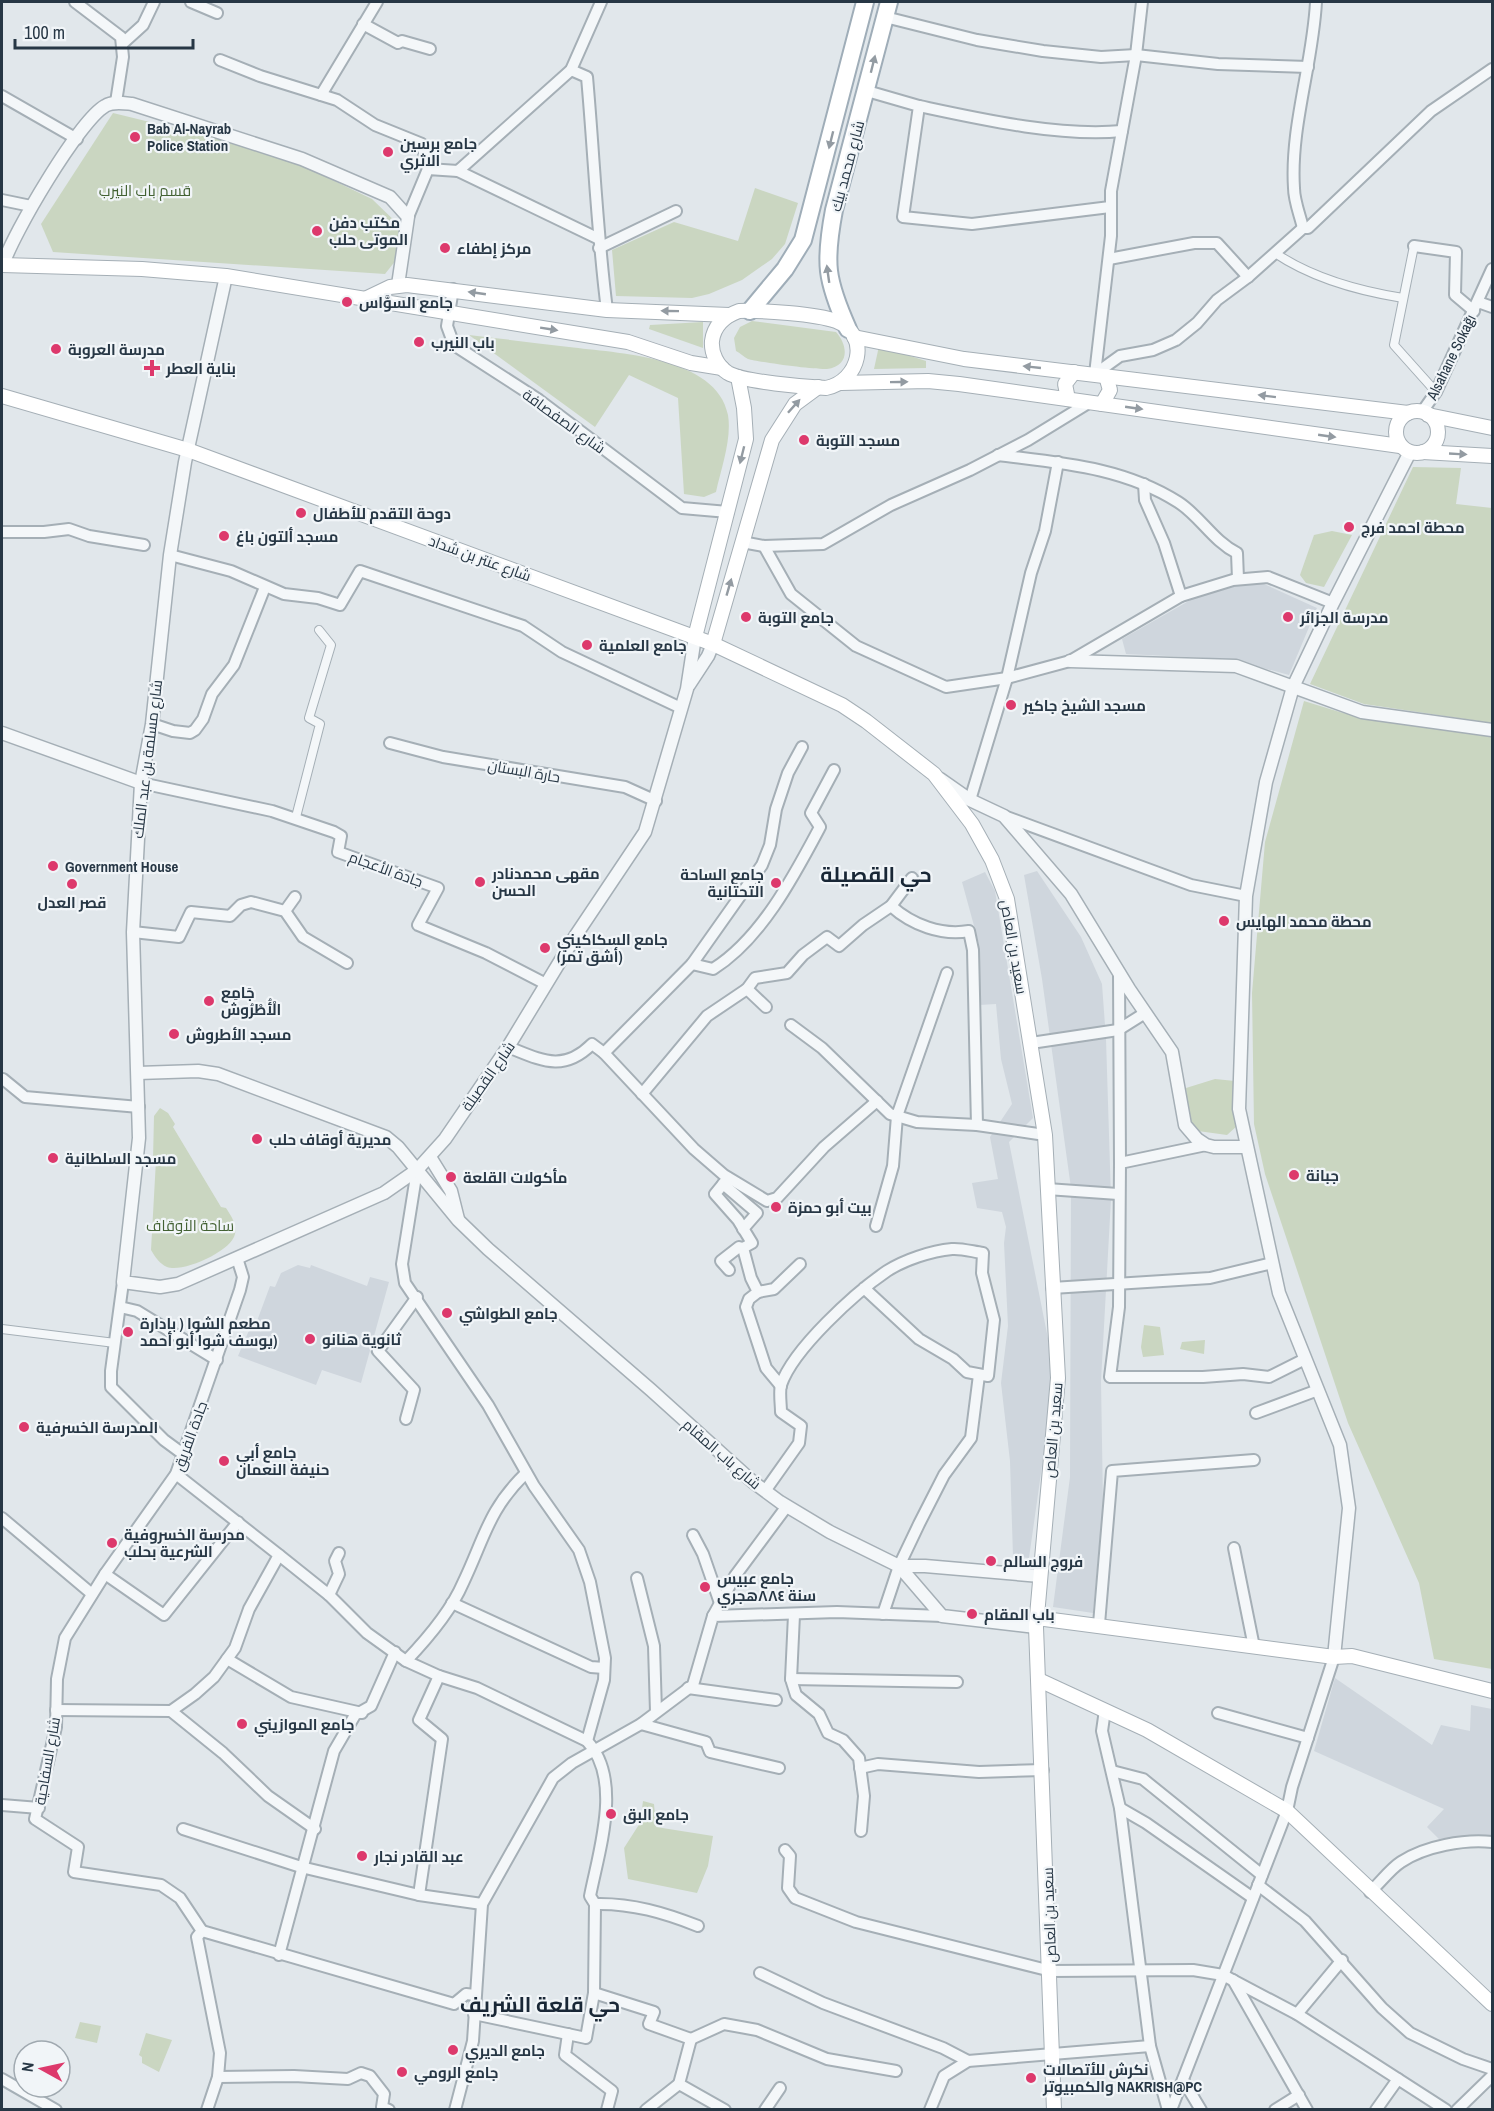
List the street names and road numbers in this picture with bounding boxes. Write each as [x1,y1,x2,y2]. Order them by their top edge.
street label: شارع محمد بيك [825,118,870,214]
street label: Alsahane Sokağı [1421,311,1481,404]
street label: شارع الصفصافة [518,384,610,459]
street label: شارع عنتر بن شداد [425,530,534,587]
street label: شارع مسلمة بن عبد الملك [127,679,168,840]
street label: حارة البستان [486,754,562,788]
street label: جادة الأعجام [346,846,426,892]
street label: سعيد بن العاص [995,898,1033,996]
street label: شارع القصيلة [456,1037,521,1116]
street label: سعيد بن العاص [1038,1381,1068,1479]
street label: جادة الفريق [168,1398,212,1474]
street label: شارع باب المقام [678,1414,766,1495]
street label: شارع السفاحية [29,1715,66,1807]
street label: سعيد بن العاص [1037,1867,1061,1963]

